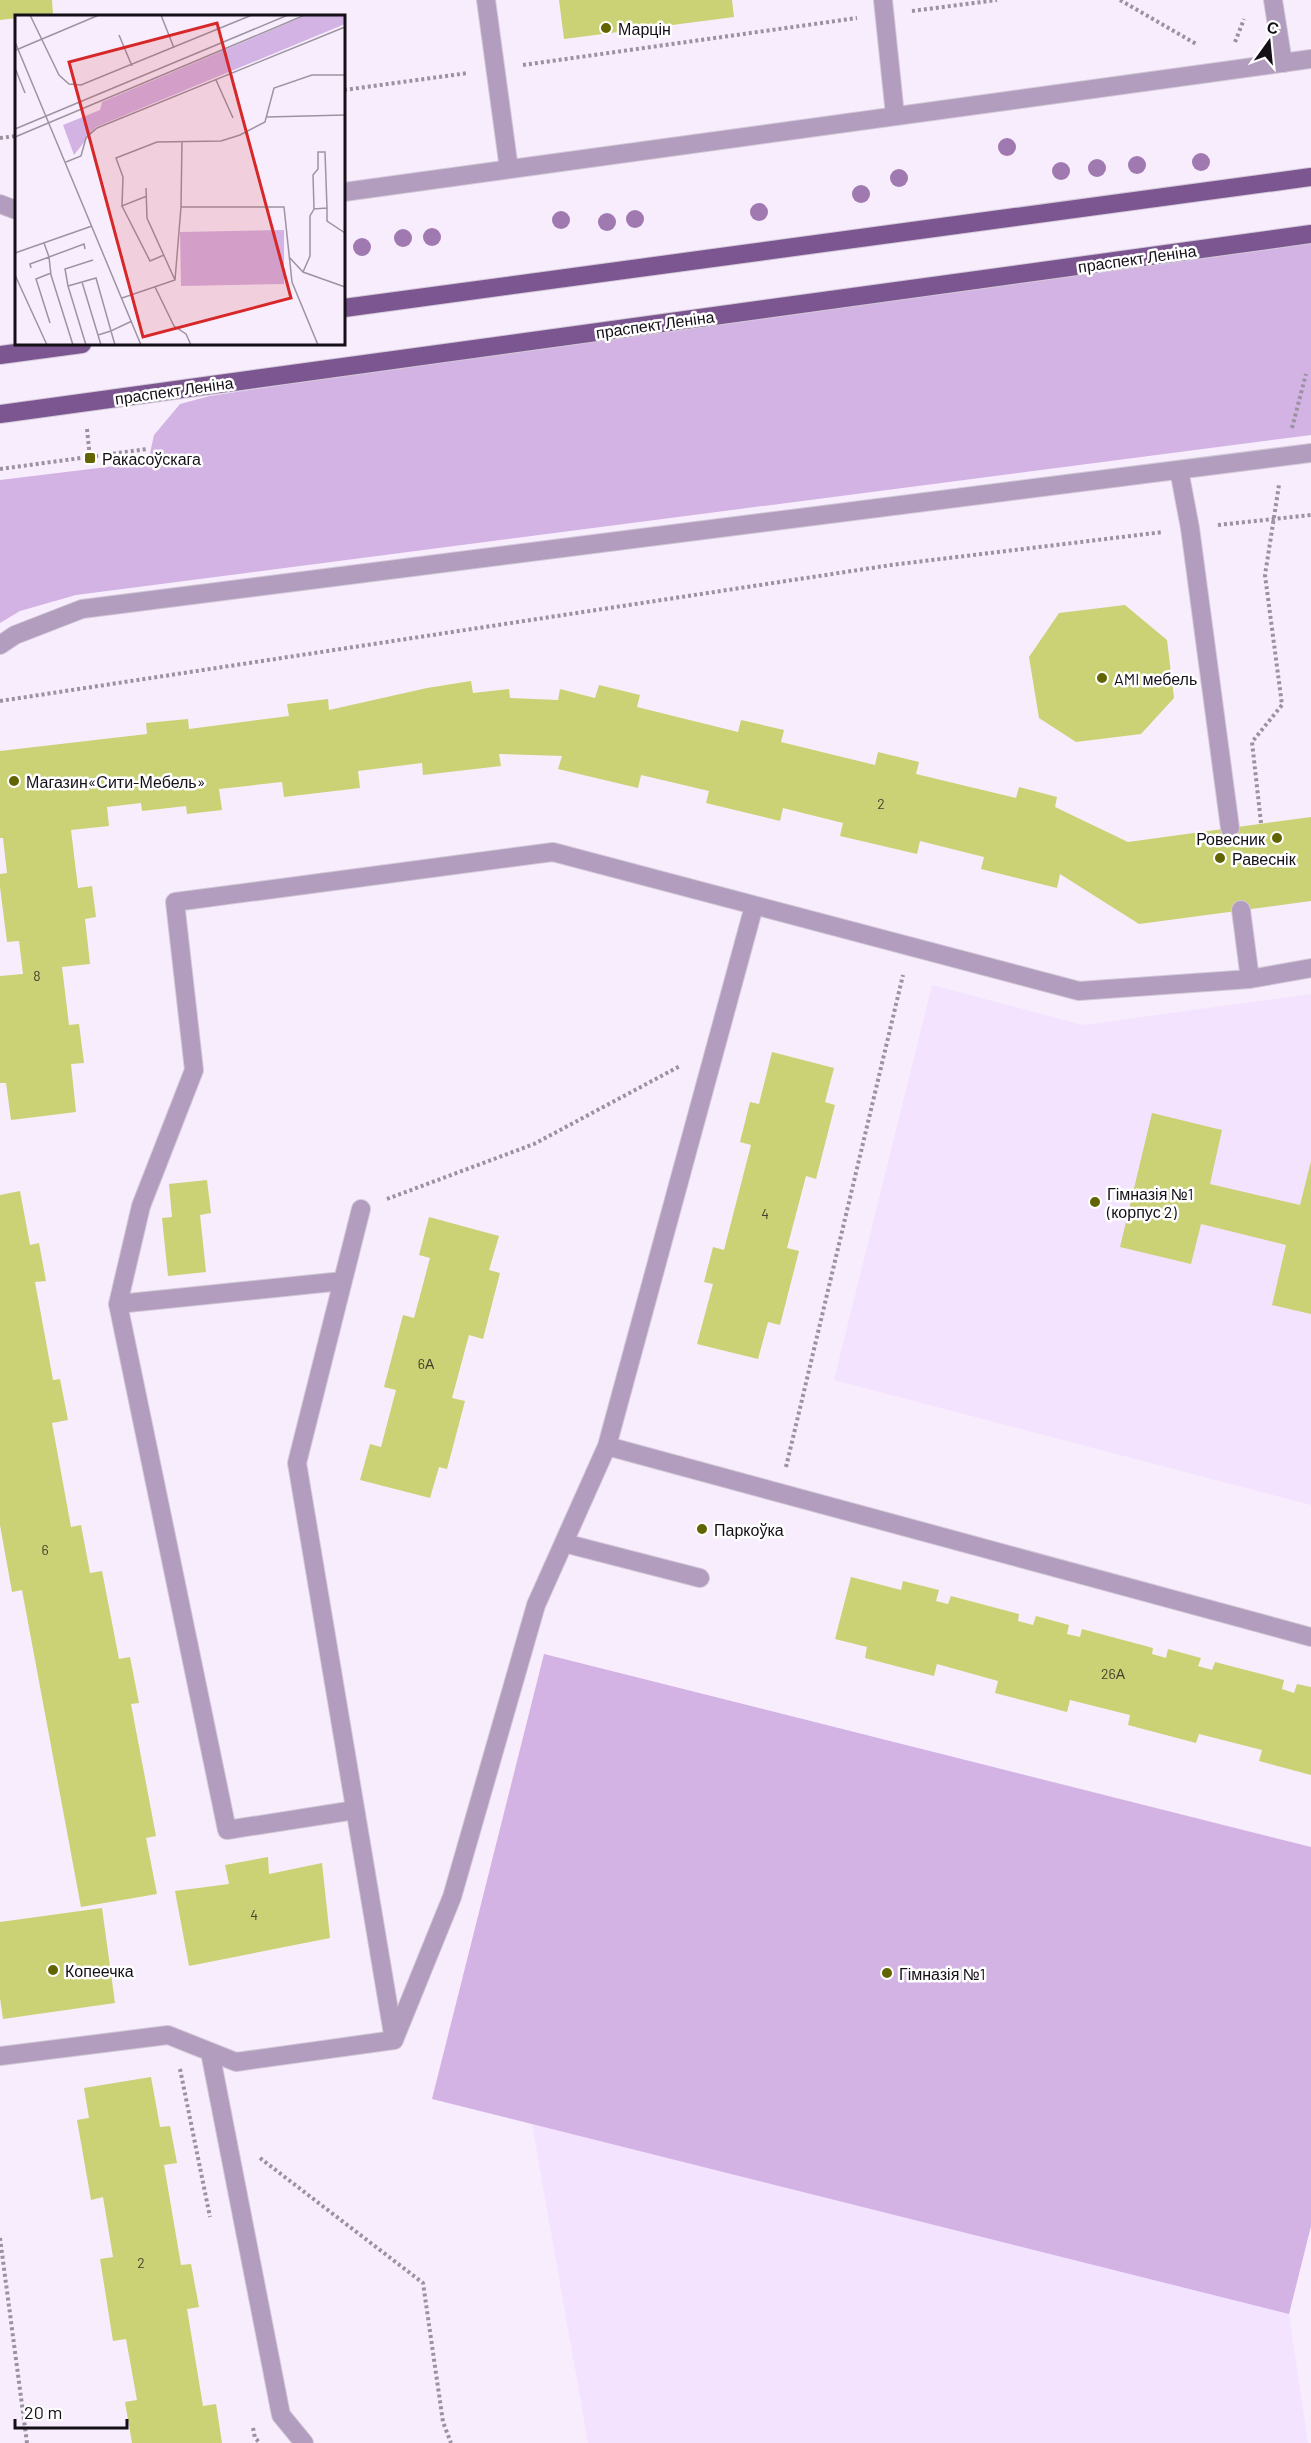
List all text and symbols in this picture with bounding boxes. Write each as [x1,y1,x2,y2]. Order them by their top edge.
north arrow [1239,12,1299,72]
inset map [15,15,345,345]
text: С [1265,16,1281,38]
place label: Марцін [618,19,671,38]
marker: Марцін [599,21,613,35]
street label: праспект Леніна [1077,240,1197,276]
street label: праспект Леніна [595,306,715,342]
street label: праспект Леніна [114,372,234,408]
place label: Ракасоўскага [102,449,201,468]
marker: Ракасоўскага [83,451,97,465]
place label: AMI мебель [1114,669,1197,688]
marker: AMI мебель [1095,671,1109,685]
place label: Магазин«Сити-Мебель» [26,772,205,791]
marker: Магазин«Сити-Мебель» [7,774,21,788]
house number: 2 [877,795,885,812]
place label: Ровесник [1196,829,1266,848]
marker: Ровесник [1270,831,1284,845]
place label: Равеснік [1232,849,1297,868]
marker: Равеснік [1213,851,1227,865]
house number: 8 [33,967,41,984]
place label: Гімназія №1 (корпус 2) [1106,1184,1193,1221]
marker: Гімназія №1 (корпус 2) [1088,1195,1102,1209]
house number: 4 [761,1205,769,1222]
house number: 6А [418,1355,435,1372]
place label: Паркоўка [714,1520,784,1539]
marker: Паркоўка [695,1522,709,1536]
house number: 6 [41,1541,49,1558]
house number: 26А [1101,1665,1126,1682]
house number: 4 [250,1906,258,1923]
place label: Копеечка [65,1961,134,1980]
marker: Копеечка [46,1963,60,1977]
place label: Гімназія №1 [899,1964,985,1983]
marker: Гімназія №1 [880,1966,894,1980]
house number: 2 [137,2254,145,2271]
scale bar [15,2392,128,2430]
text: 20 m [24,2401,62,2423]

